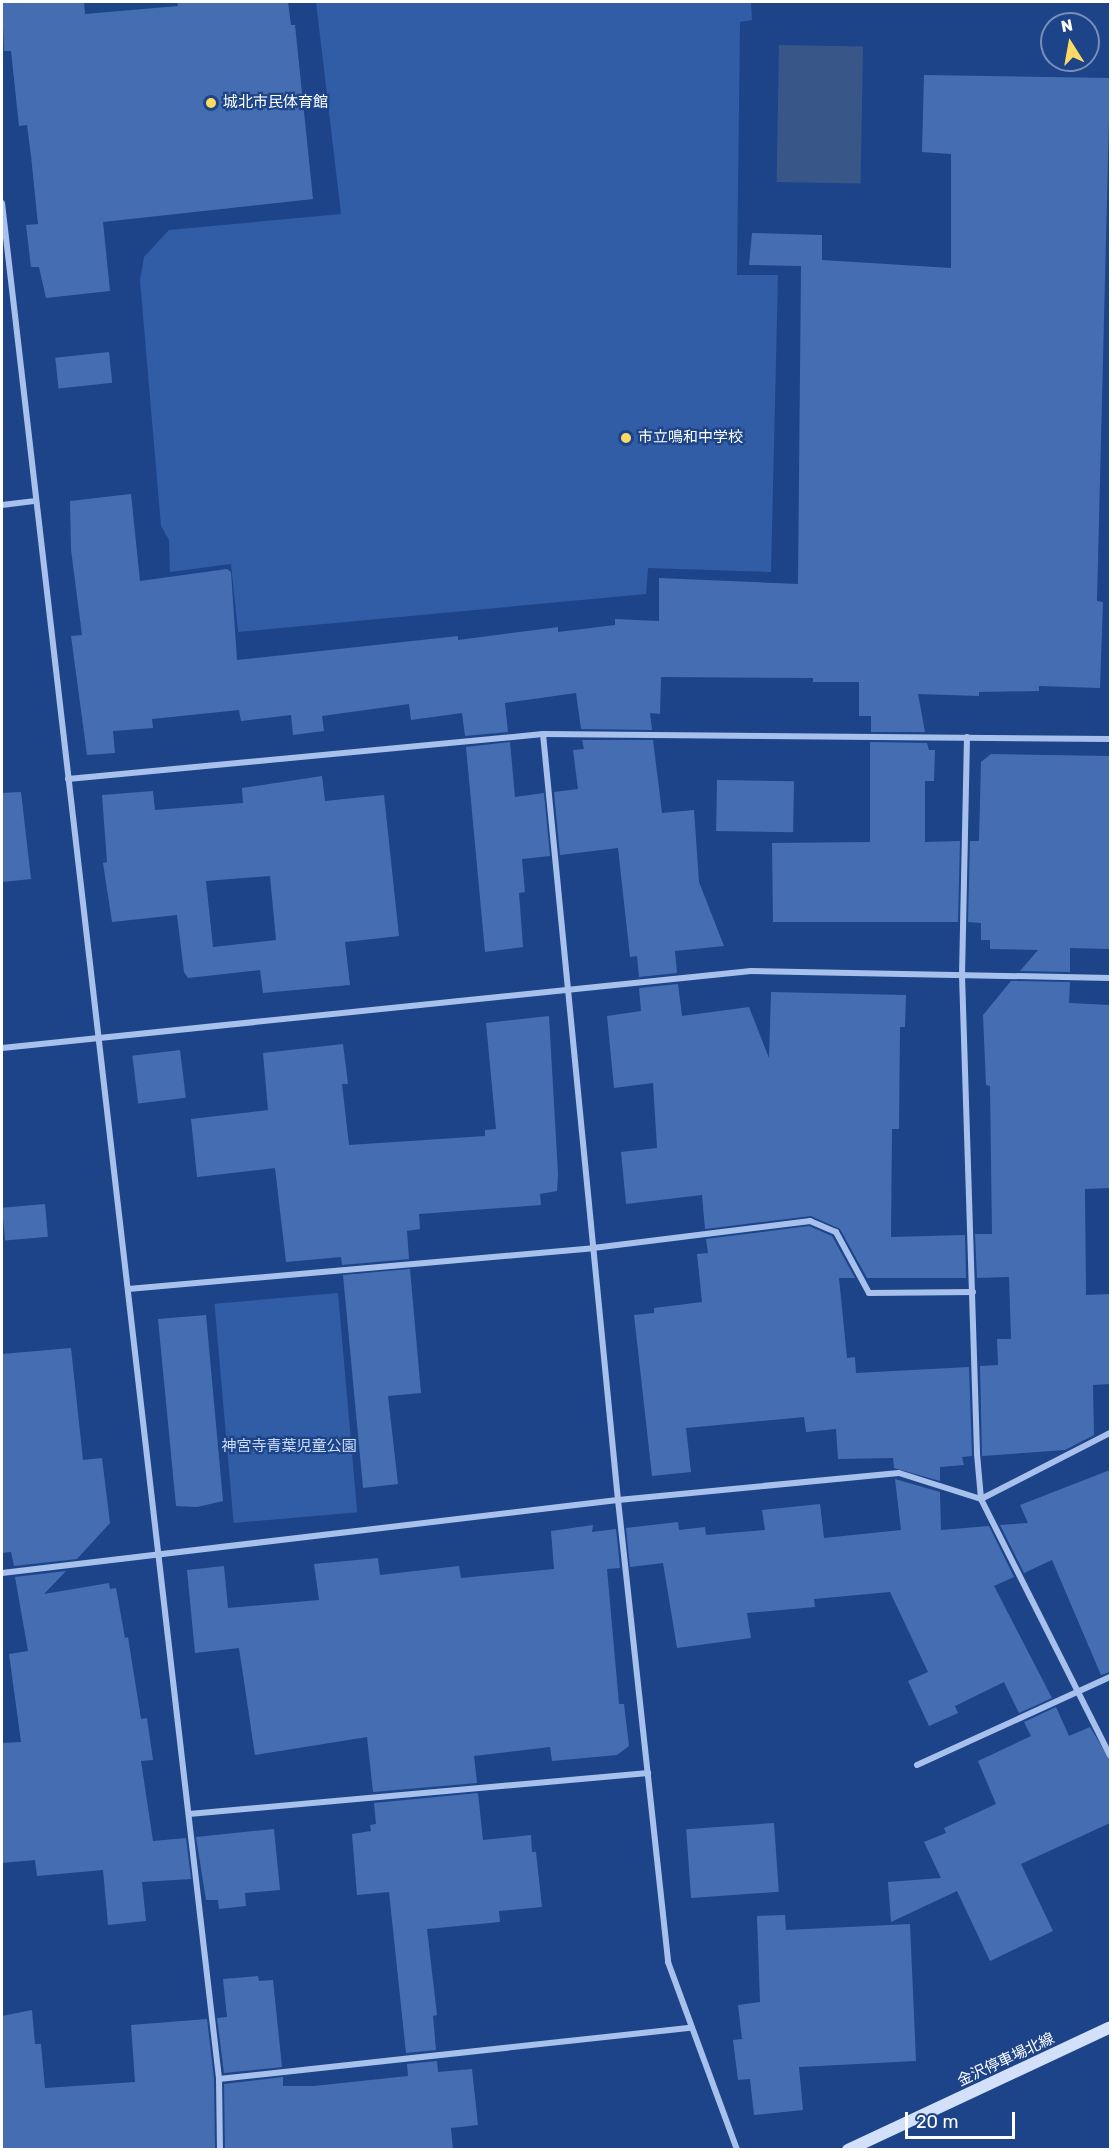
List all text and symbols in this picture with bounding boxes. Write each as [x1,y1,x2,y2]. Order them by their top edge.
north arrow [1040,12,1100,72]
text: N [1059,15,1074,36]
place label: 城北市民体育館 [223,94,328,112]
marker: 城北市民体育館 [204,96,218,110]
place label: 市立鳴和中学校 [638,429,743,447]
marker: 市立鳴和中学校 [619,431,633,445]
park label: 神宮寺青葉児童公園 [222,1438,356,1456]
street label: 金沢停車場北線 [955,2030,1057,2090]
scale bar [908,2100,1018,2138]
text: 20 m [916,2111,958,2133]

